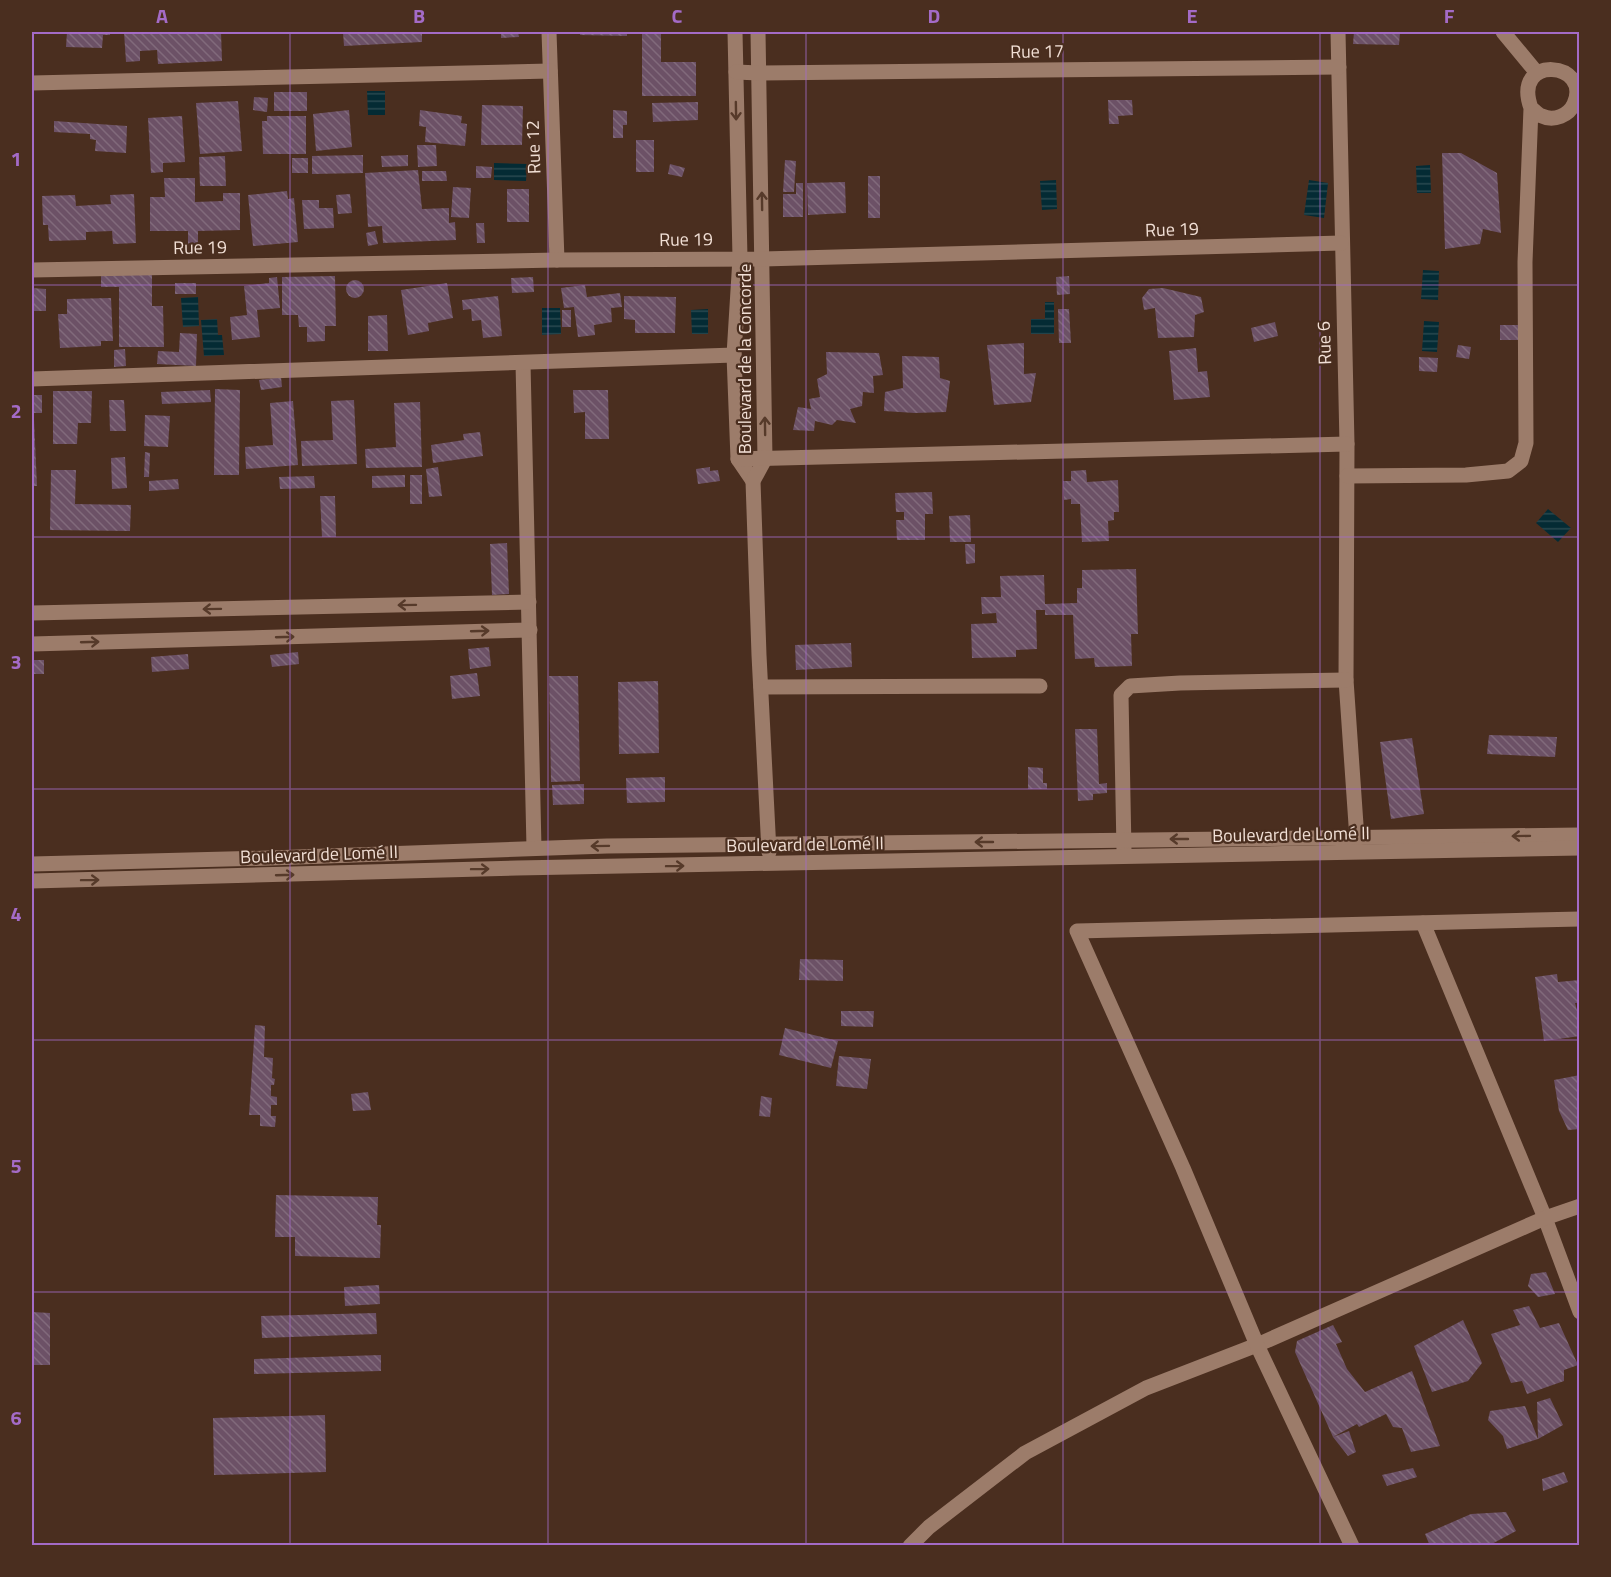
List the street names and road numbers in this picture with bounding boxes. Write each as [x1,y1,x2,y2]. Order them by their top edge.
street label: Rue 17 [1010,37,1064,65]
street label: Rue 12 [519,120,547,174]
street label: Rue 19 [1145,215,1199,243]
street label: Rue 19 [659,225,713,253]
street label: Rue 19 [173,233,227,261]
street label: Boulevard de la Concorde [731,264,758,454]
street label: Rue 6 [1310,321,1338,365]
street label: Boulevard de Lomé II [1212,819,1370,849]
street label: Boulevard de Lomé II [726,829,884,859]
street label: Boulevard de Lomé II [240,838,398,870]

